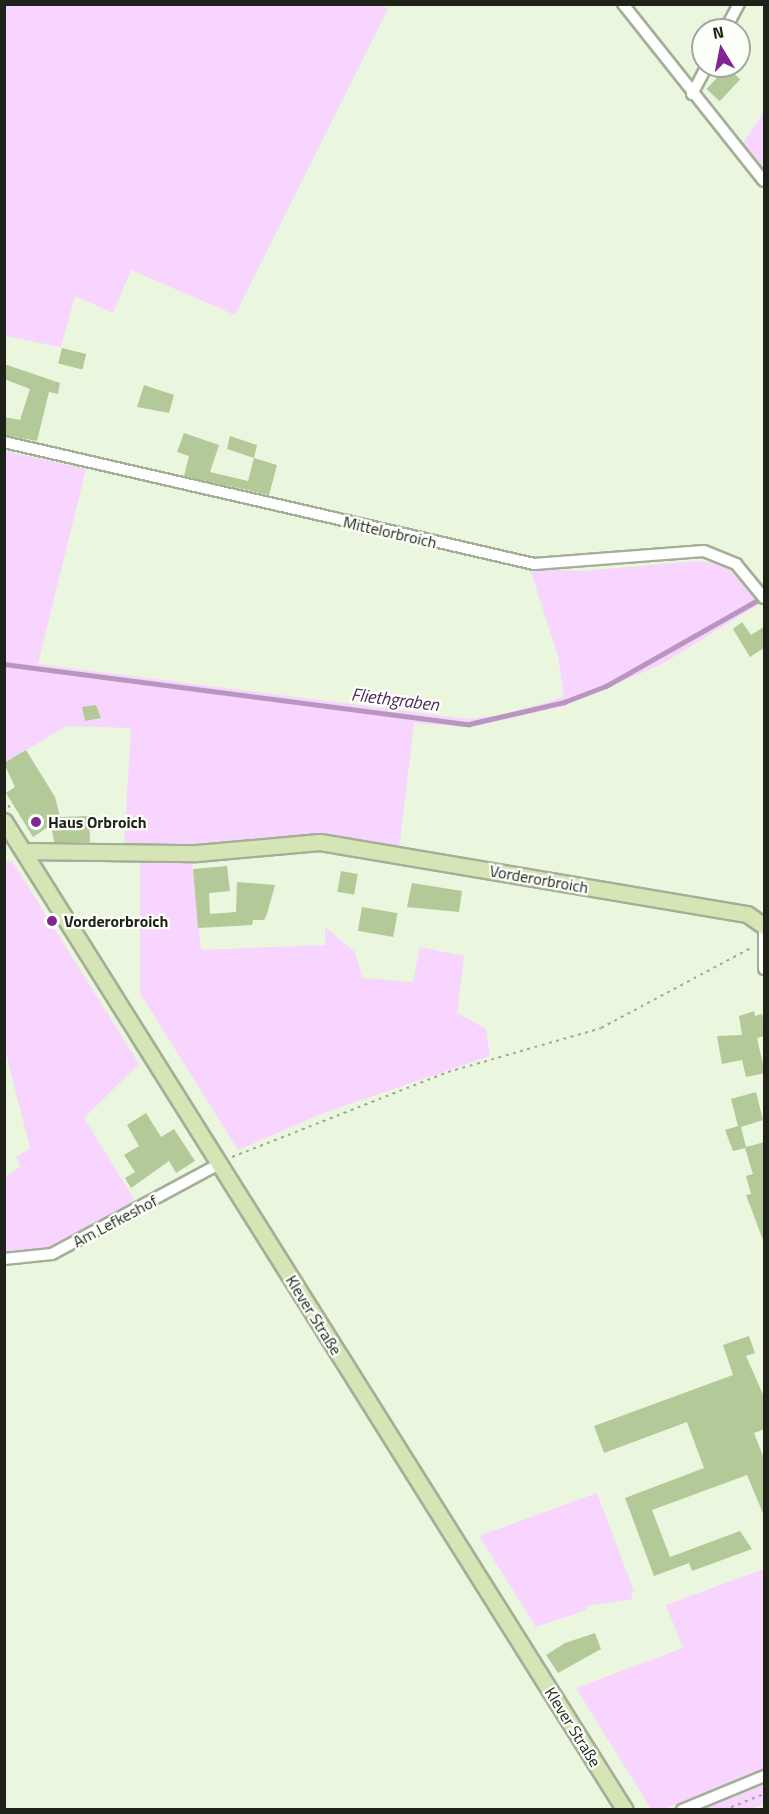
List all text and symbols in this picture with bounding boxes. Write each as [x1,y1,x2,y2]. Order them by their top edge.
north arrow [691,18,751,78]
text: N [711,19,726,45]
street label: Mittelorbroich [341,512,439,552]
water label: Fliethgraben [350,684,440,716]
place label: Haus Orbroich [48,812,147,832]
marker: Haus Orbroich [29,815,43,829]
street label: Vorderorbroich [488,861,590,897]
place label: Vorderorbroich [64,911,168,931]
marker: Vorderorbroich [45,914,59,928]
street label: Am Lefkeshof [70,1191,160,1251]
street label: Klever Straße [282,1272,346,1358]
street label: Klever Straße [541,1684,605,1770]

